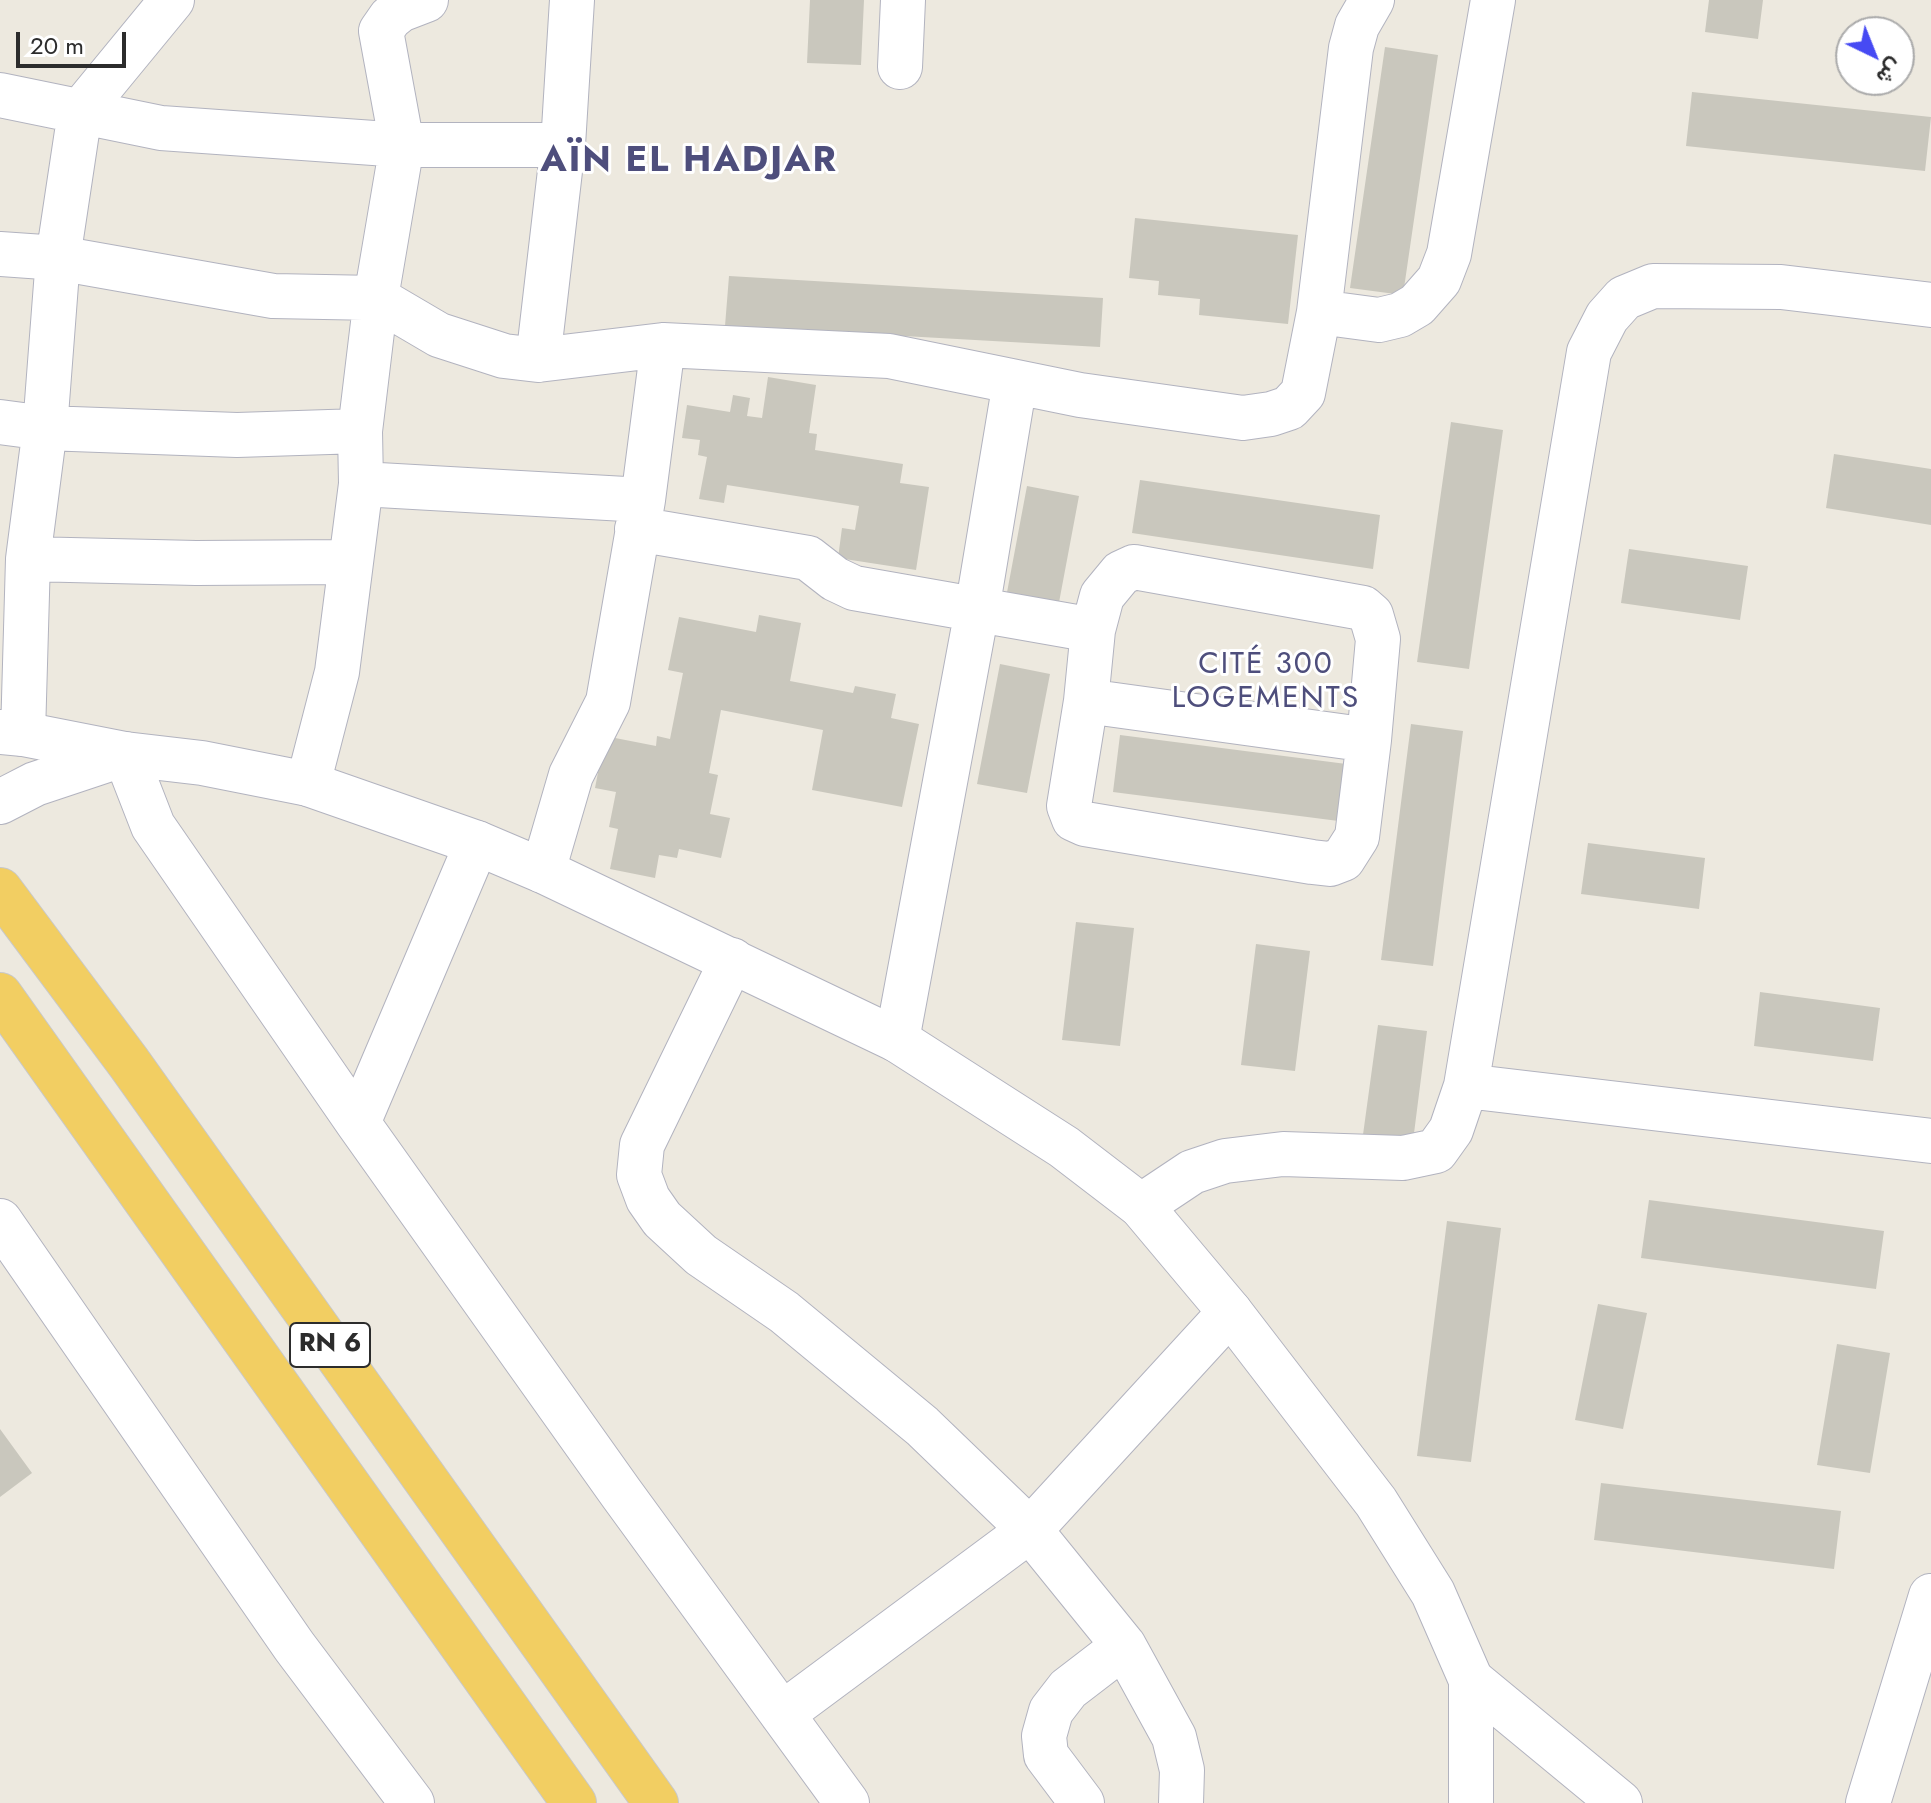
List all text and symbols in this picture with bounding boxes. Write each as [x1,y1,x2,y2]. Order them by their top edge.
scale bar [20,16,130,66]
north arrow [1835,16,1915,96]
text: 20 m [30,28,84,63]
text: ش [1869,51,1911,93]
district label: AÏN EL HADJAR [540,140,838,184]
district label: CITÉ 300 LOGEMENTS [1172,648,1360,718]
road number: RN 6 [290,1323,370,1367]

